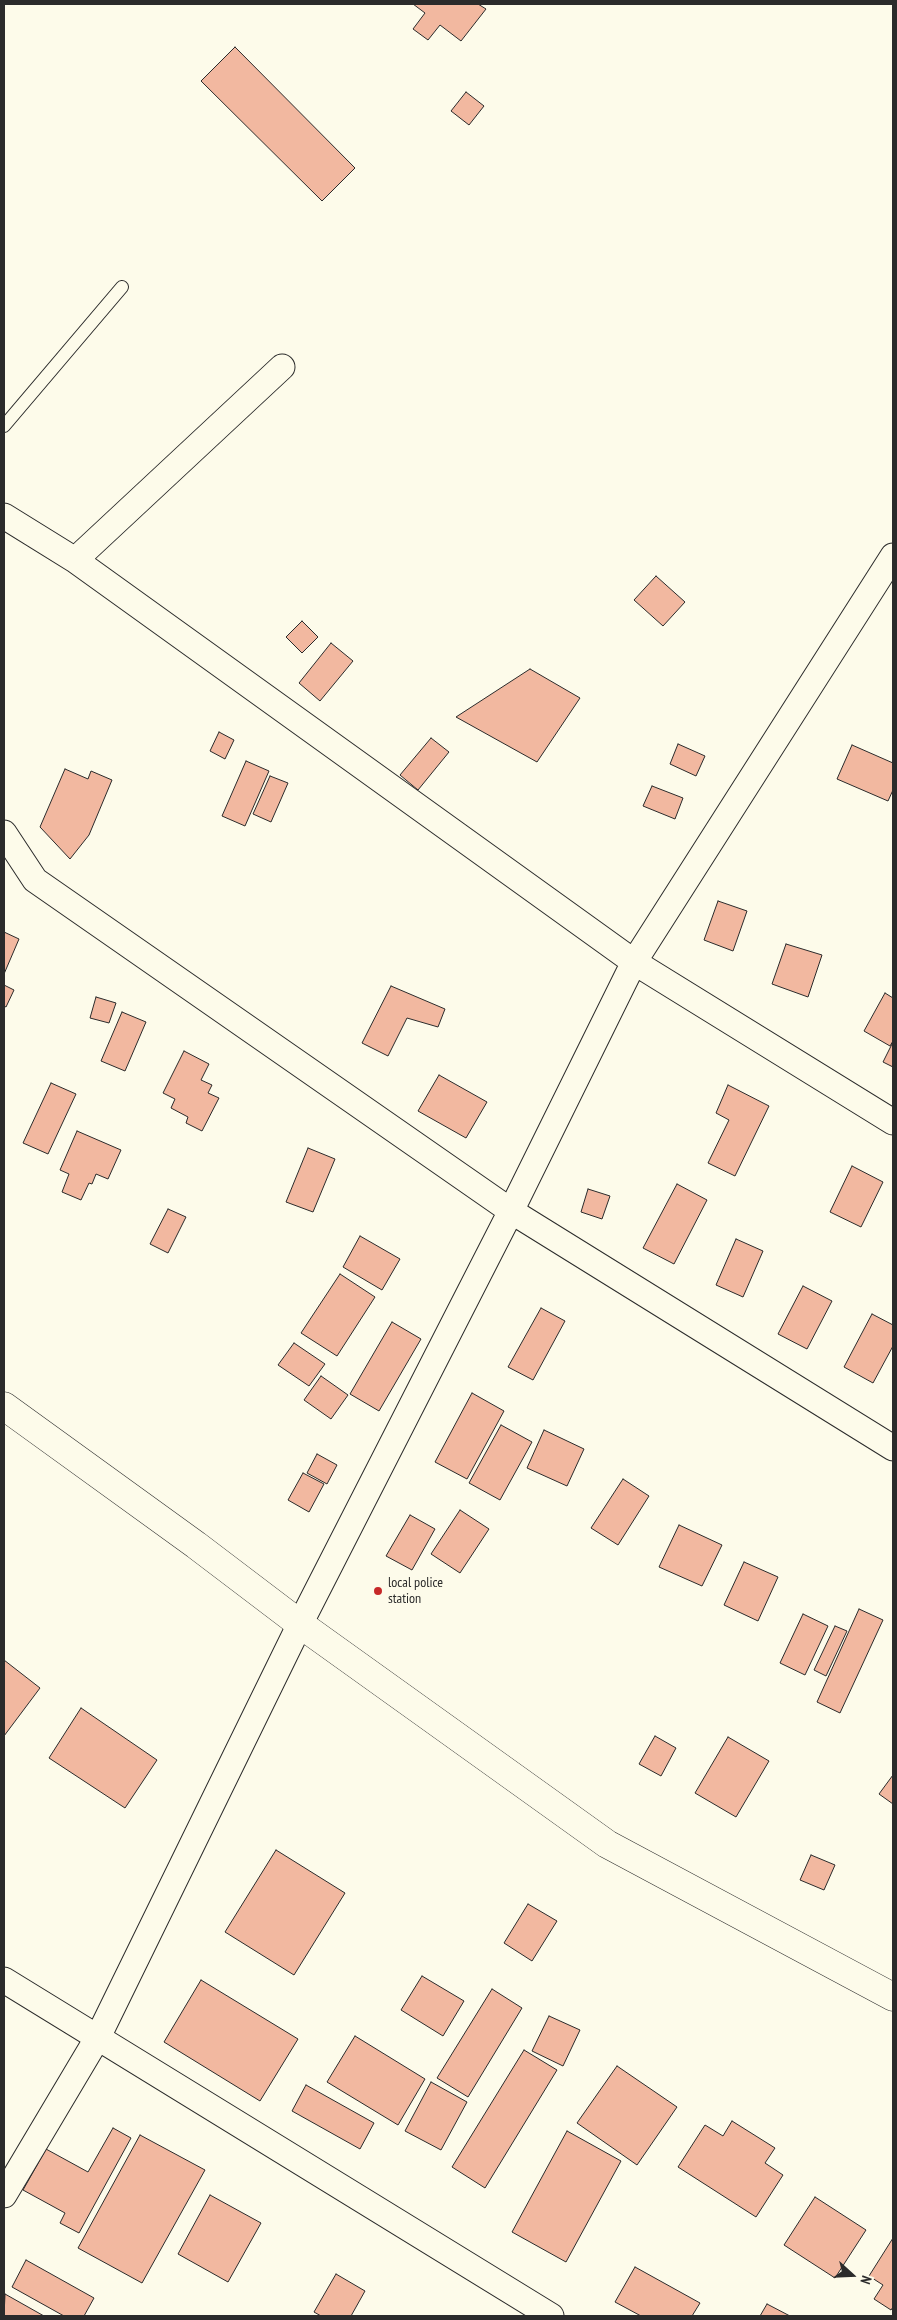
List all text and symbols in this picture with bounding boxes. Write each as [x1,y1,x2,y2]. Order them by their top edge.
place label: local police station [388,1575,443,1608]
marker: local police station [372,1585,384,1597]
north arrow [827,2250,877,2300]
text: N [856,2273,876,2287]

